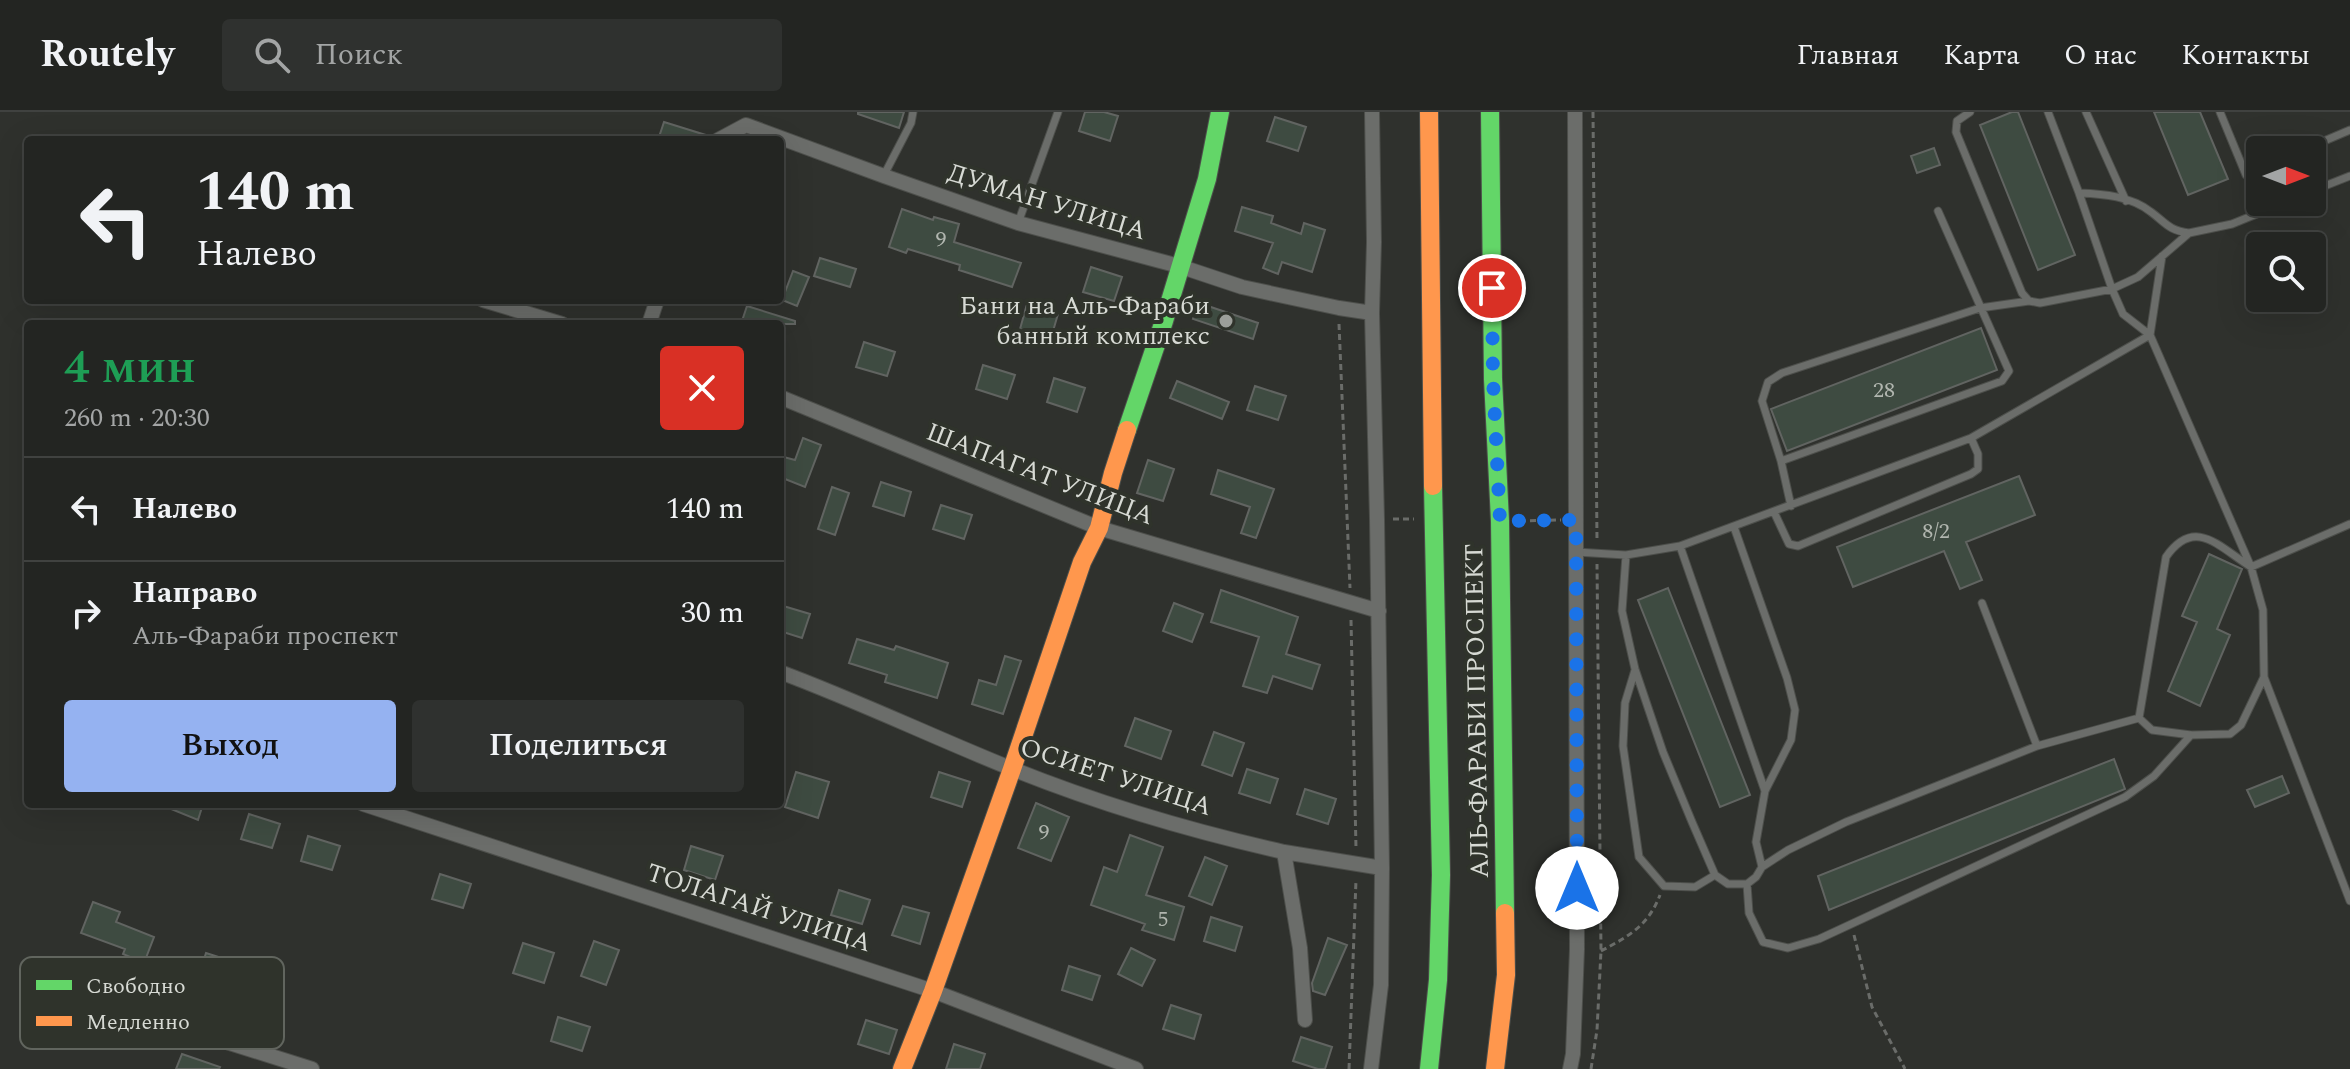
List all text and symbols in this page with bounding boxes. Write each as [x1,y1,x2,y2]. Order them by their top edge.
search box [222,19,782,91]
text: Routely [40,26,174,84]
text: Поиск [314,32,403,78]
icon: search [250,33,294,77]
text: Главная [1797,34,1899,77]
text: Карта [1943,34,2020,77]
text: О нас [2064,34,2137,77]
text: Контакты [2181,34,2310,77]
north arrow [2246,136,2326,216]
map controls [2246,136,2326,312]
text: 140 m [196,150,355,235]
street label: ДУМАН УЛИЦА [943,153,1151,251]
icon: left [64,168,168,272]
house number: 9 [935,223,947,256]
text: Налево [196,227,317,282]
button: search [2246,232,2326,312]
pin [1458,254,1526,322]
icon: arrive [1470,266,1514,310]
place label: Бани на Аль-Фараби банный комплекс [959,286,1210,356]
marker: Бани на Аль-Фараби банный комплекс [1217,312,1235,330]
text: 4 мин [64,331,196,404]
button: close [660,346,744,430]
house number: 28 [1873,374,1895,407]
text: 260 m · 20:30 [64,398,210,438]
street label: ШАПАГАТ УЛИЦА [920,412,1160,536]
text: Налево [132,486,237,532]
text: 140 m [666,486,744,532]
icon: left [64,487,108,531]
house number: 8/2 [1922,515,1950,548]
street label: АЛЬ-ФАРАБИ ПРОСПЕКТ [1454,543,1500,879]
text: Направо [132,570,257,616]
text: 30 m [681,590,744,636]
icon: right [64,591,108,635]
text: Аль-Фараби проспект [132,616,398,656]
button: Выход [64,700,396,792]
button: Поделиться [412,700,744,792]
street label: ОСИЕТ УЛИЦА [1015,727,1217,827]
house number: 9 [1038,816,1050,849]
position arrow [1535,846,1619,930]
street label: ТОЛАГАЙ УЛИЦА [641,853,877,963]
house number: 5 [1157,903,1169,936]
legend [20,957,284,1049]
text: Свободно [86,970,186,1003]
text: Медленно [86,1006,190,1039]

